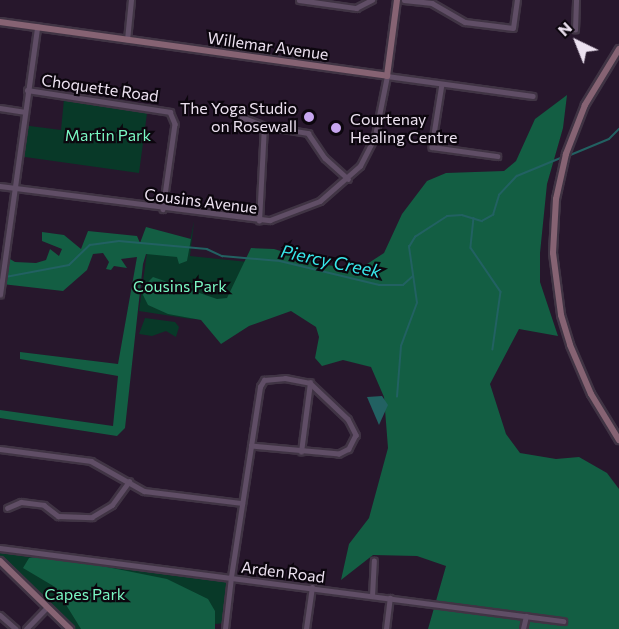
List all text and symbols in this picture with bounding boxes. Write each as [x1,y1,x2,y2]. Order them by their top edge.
north arrow [547,12,607,72]
text: N [554,17,575,40]
street label: Willemar Avenue [206,28,330,64]
street label: Choquette Road [40,70,160,106]
place label: The Yoga Studio on Rosewall [180,98,297,136]
place label: Courtenay Healing Centre [350,109,458,147]
marker: The Yoga Studio on Rosewall [302,110,316,124]
marker: Courtenay Healing Centre [327,119,345,137]
park label: Martin Park [65,125,151,145]
street label: Cousins Avenue [143,185,259,217]
water label: Piercy Creek [279,240,383,282]
park label: Cousins Park [133,276,227,296]
street label: Arden Road [240,557,326,587]
park label: Capes Park [44,584,126,604]

